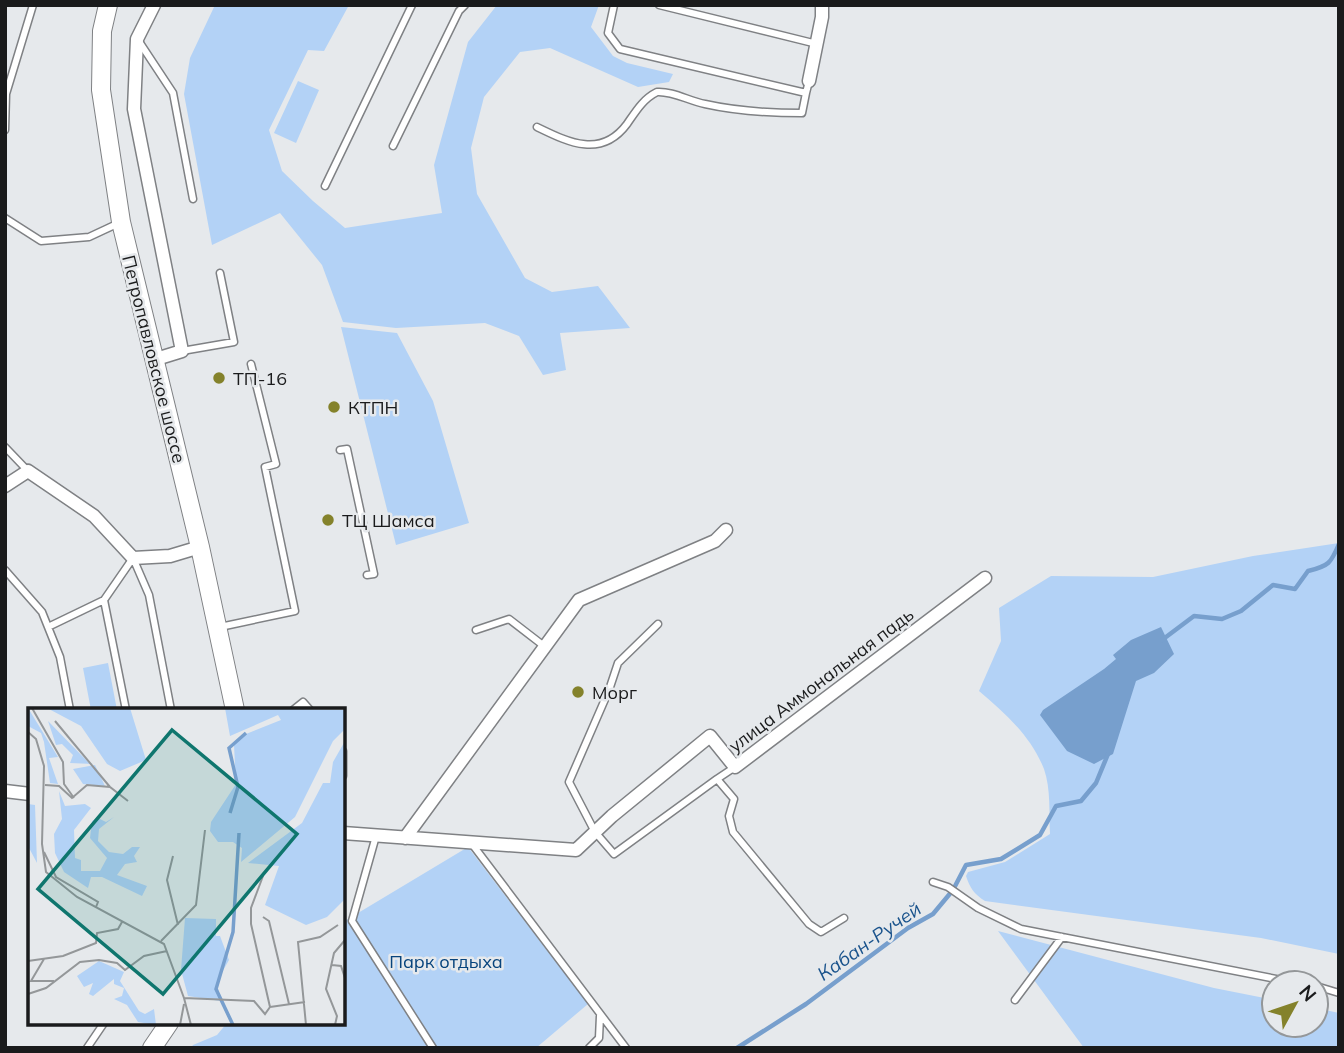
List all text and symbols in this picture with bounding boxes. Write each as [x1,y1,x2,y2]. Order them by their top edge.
street label: Петропавловское шоссе [117,253,191,465]
place label: ТП-16 [233,367,287,390]
marker: ТП-16 [211,370,227,386]
place label: КТПН [348,396,398,419]
marker: КТПН [326,399,342,415]
place label: ТЦ Шамса [342,509,435,532]
marker: ТЦ Шамса [320,512,336,528]
street label: улица Аммональная падь [724,603,918,757]
place label: Морг [592,681,637,704]
marker: Морг [570,684,586,700]
inset map [28,708,345,1025]
water label: Кабан-Ручей [812,896,926,986]
park label: Парк отдыха [389,950,503,973]
north arrow [1260,969,1330,1039]
text: N [1294,980,1322,1006]

